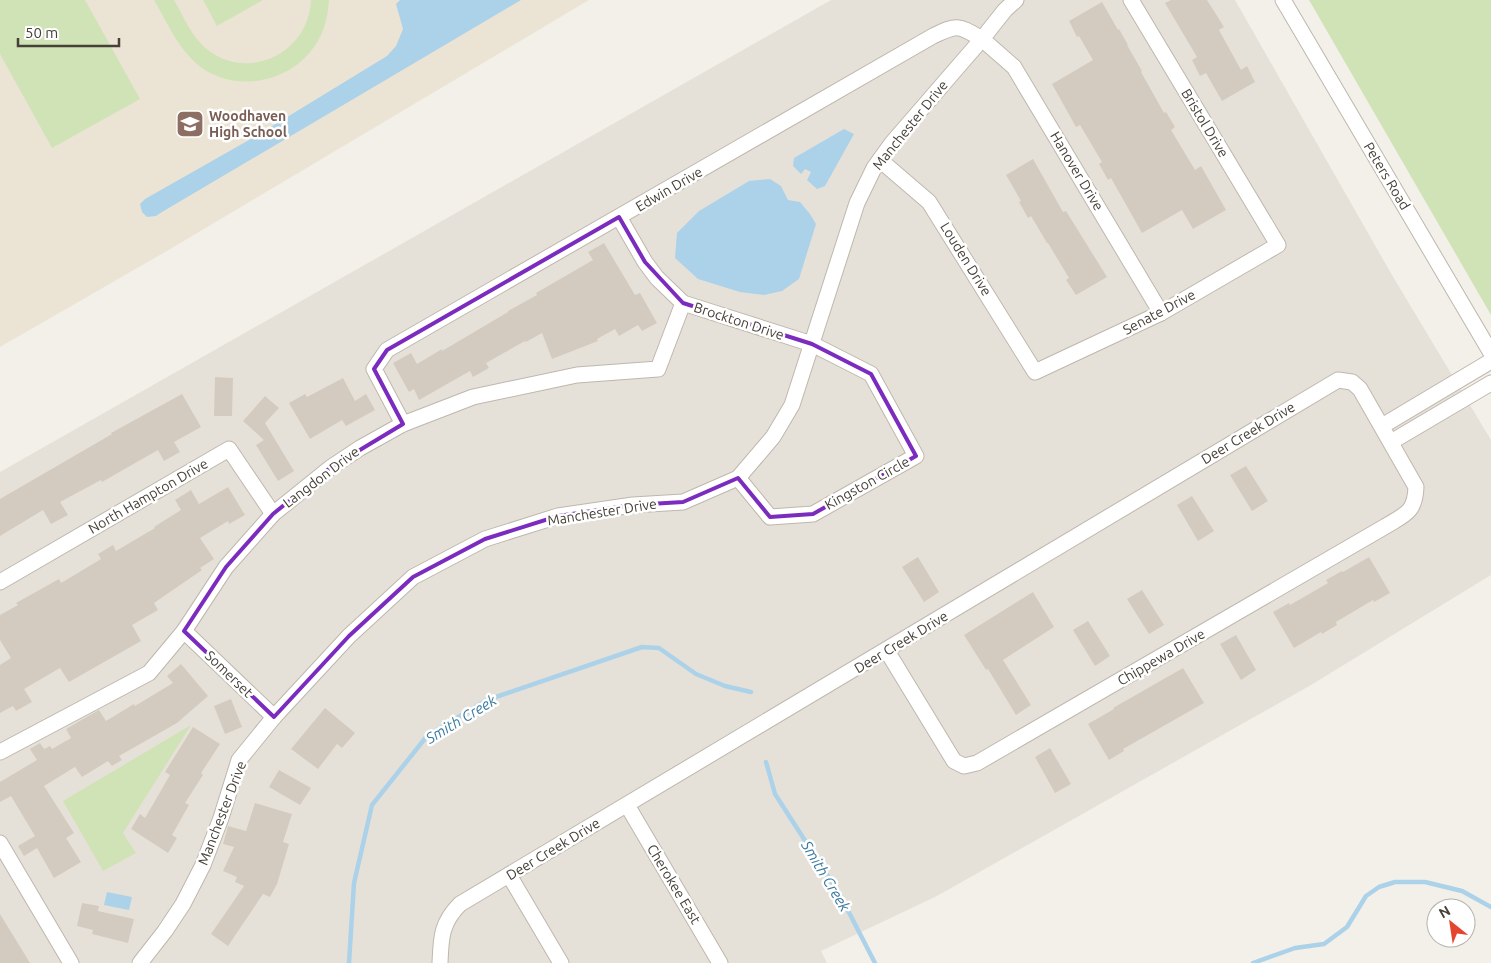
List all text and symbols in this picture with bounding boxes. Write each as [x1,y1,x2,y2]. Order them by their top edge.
scale bar [18,15,119,47]
text: 50 m [25,24,58,41]
street label: Manchester Drive [869,77,951,173]
street label: Bristol Drive [1178,86,1232,160]
place label: Woodhaven High School [209,108,287,140]
school or university icon: Woodhaven High School [175,109,205,139]
street label: Hanover Drive [1047,129,1107,213]
street label: Peters Road [1361,139,1413,213]
street label: Edwin Drive [633,163,705,215]
street label: Louden Drive [937,219,995,299]
street label: Senate Drive [1120,286,1198,338]
street label: Brockton Drive [692,299,786,343]
street label: Deer Creek Drive [1198,399,1298,467]
street label: Langdon Drive [280,443,362,511]
street label: Kingston Circle [822,453,912,513]
street label: North Hampton Drive [85,455,211,537]
street label: Manchester Drive [546,495,658,529]
street label: Deer Creek Drive [851,608,951,676]
street label: Chippewa Drive [1114,625,1208,689]
street label: Somerset [202,647,256,701]
water label: Smith Creek [422,691,500,747]
street label: Manchester Drive [195,759,249,867]
street label: Deer Creek Drive [503,815,603,883]
water label: Smith Creek [798,837,854,915]
street label: Cherokee East [644,841,704,927]
north arrow [1426,898,1476,948]
text: N [1436,902,1453,921]

